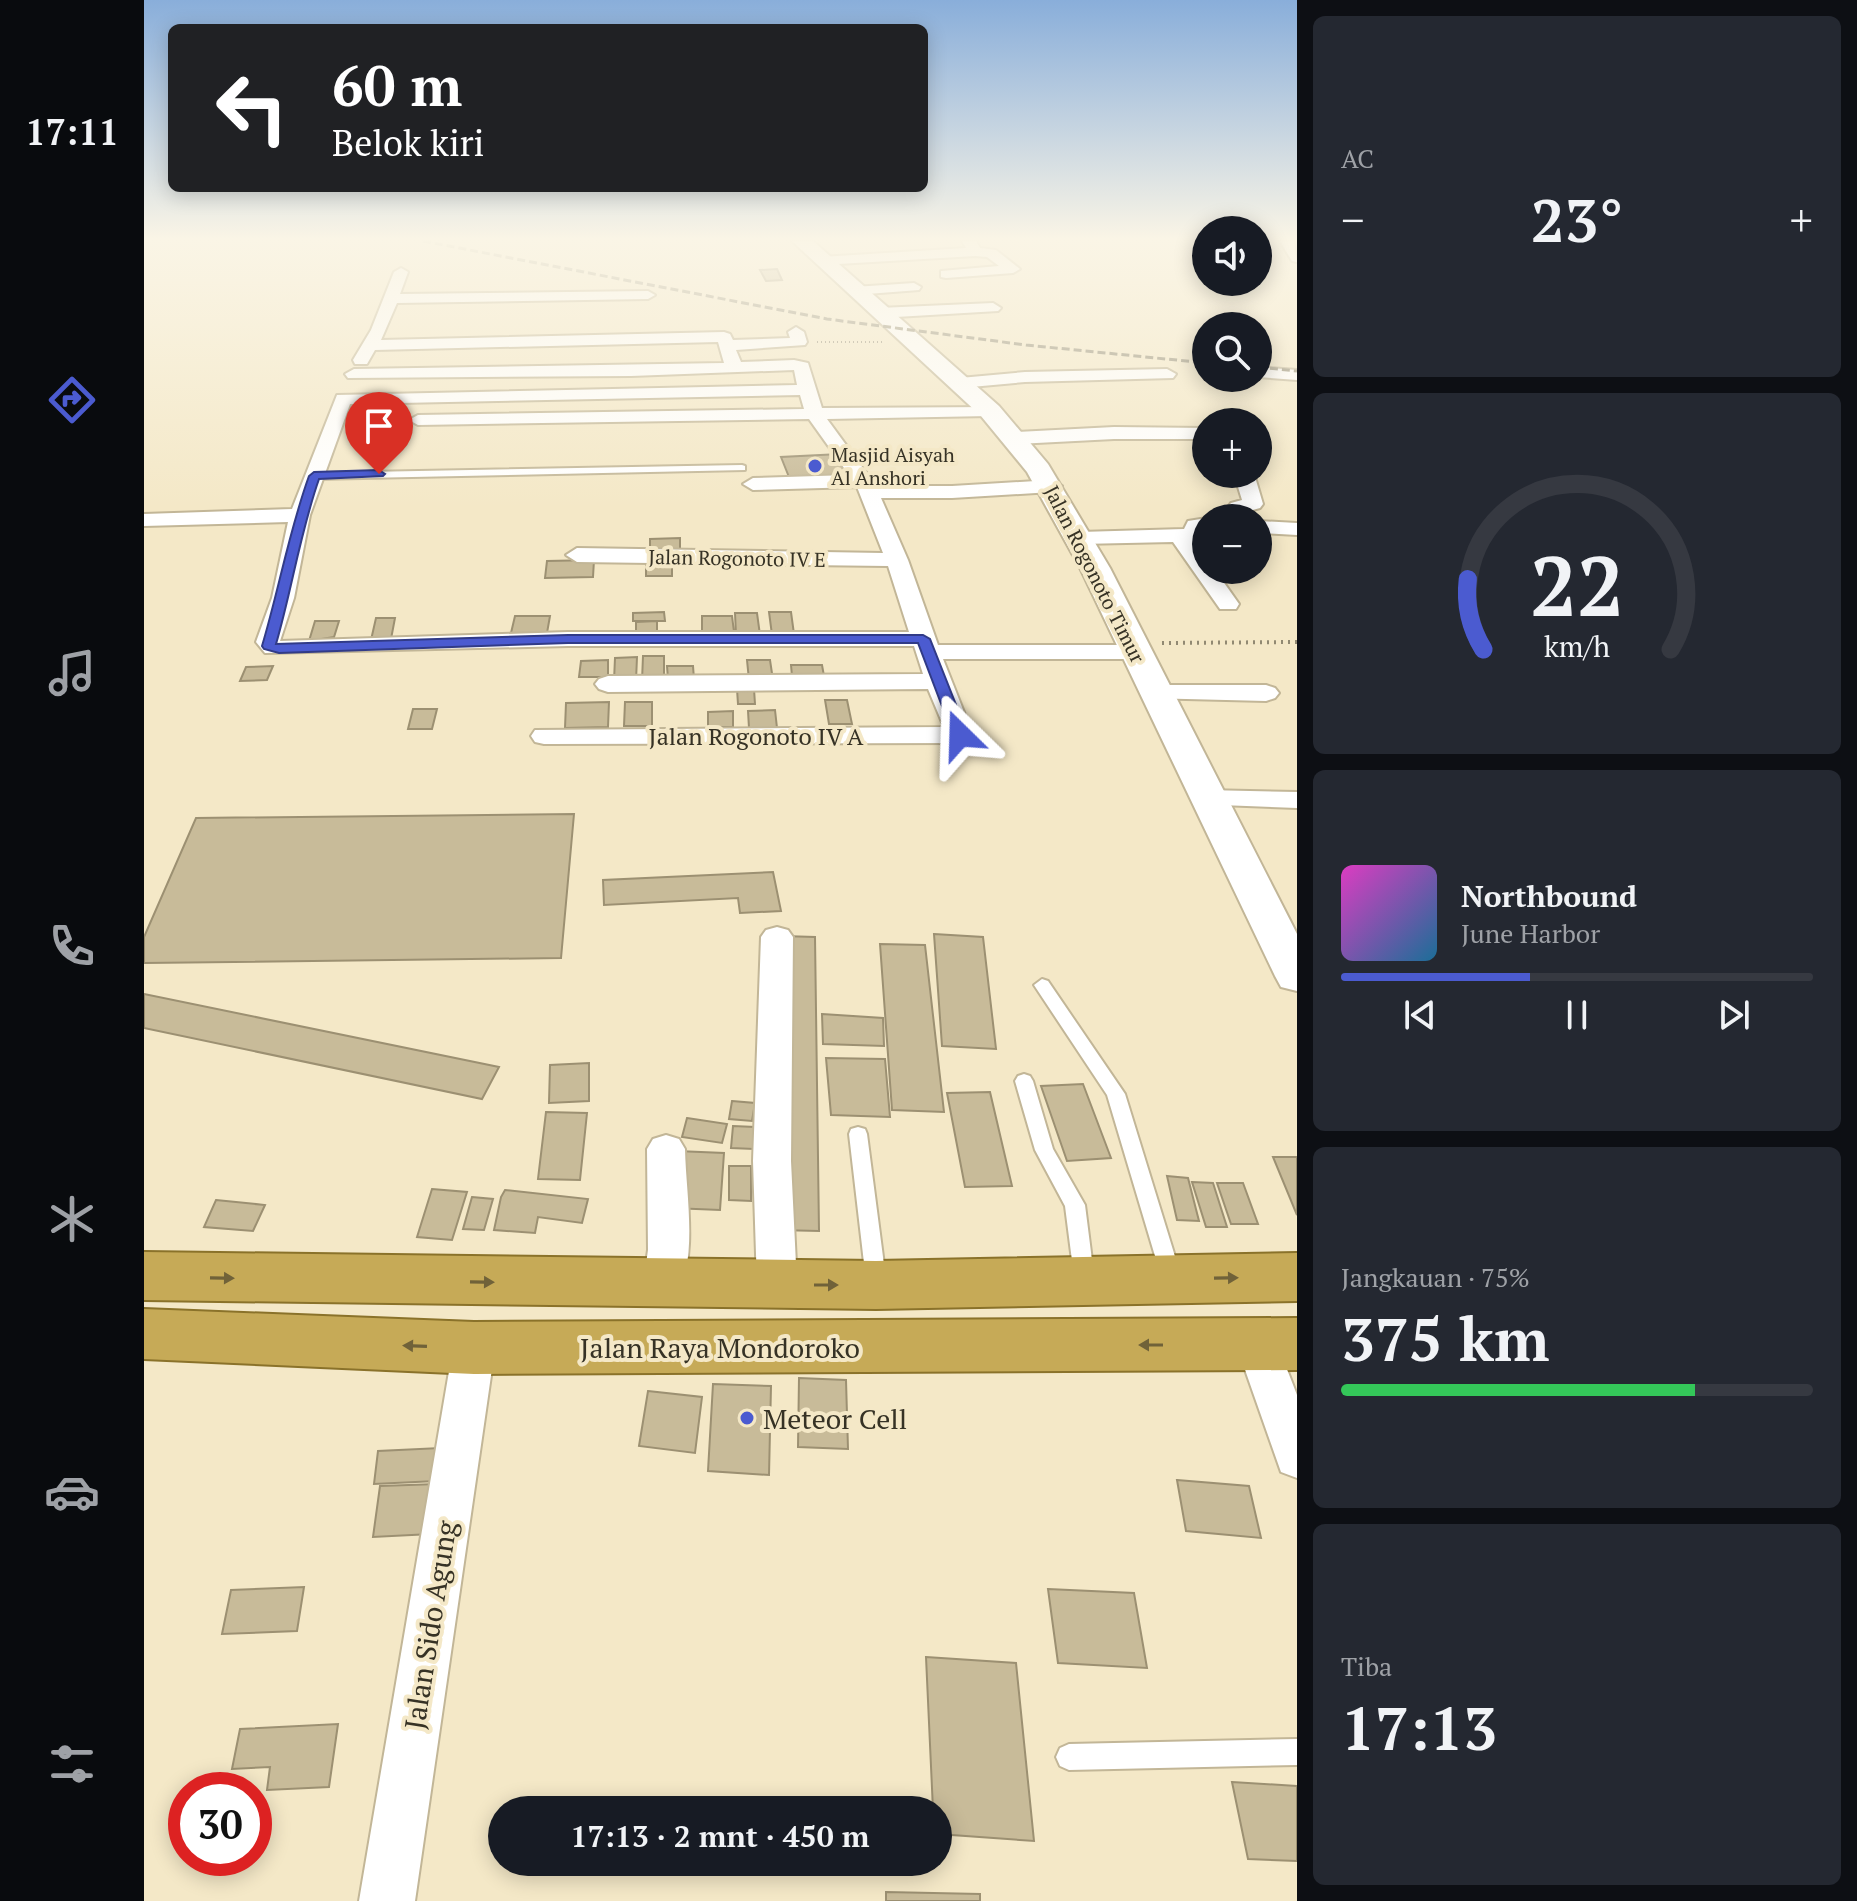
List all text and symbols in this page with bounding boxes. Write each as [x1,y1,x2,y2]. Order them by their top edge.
text: 60 m [332,48,462,122]
icon: left [200,56,304,160]
text: 17:11 [25,108,119,155]
text: Belok kiri [332,119,484,166]
text: AC [1341,141,1374,175]
text: 23° [1531,180,1623,259]
text: − [1341,190,1364,249]
text: + [1790,190,1813,249]
map controls [1192,216,1272,584]
button: sound [1192,216,1272,296]
button: search [1192,312,1272,392]
icon: directions [44,372,100,428]
pin [345,392,413,474]
icon: arrive [357,404,401,448]
button: + [1192,408,1272,488]
place label: Masjid Aisyah Al Anshori [831,441,955,491]
marker: Masjid Aisyah Al Anshori [806,457,824,475]
street label: Jalan Rogonoto Timur [1039,481,1152,668]
button: − [1192,504,1272,584]
text: 22 [1530,529,1624,639]
street label: Jalan Rogonoto IV E [648,543,826,573]
text: km/h [1544,627,1610,665]
icon: music [44,645,100,701]
position arrow [918,693,1002,777]
street label: Jalan Rogonoto IV A [649,720,864,752]
text: Northbound [1461,876,1637,916]
text: June Harbor [1461,916,1600,950]
icon: phone [44,918,100,974]
icon: previous [1398,993,1442,1037]
icon: pause [1555,993,1599,1037]
icon: next [1712,993,1756,1037]
icon: climate [44,1191,100,1247]
text: Jangkauan · 75% [1341,1260,1530,1294]
one-way arrow [210,1272,235,1284]
one-way arrow [1214,1272,1239,1284]
one-way arrow [470,1276,495,1288]
one-way arrow [814,1279,839,1291]
text: 375 km [1341,1299,1549,1378]
street label: Jalan Raya Mondoroko [580,1329,860,1366]
one-way arrow [402,1339,427,1352]
one-way arrow [1138,1339,1163,1351]
place label: Meteor Cell [763,1400,907,1437]
marker: Meteor Cell [738,1409,756,1427]
icon: car [44,1464,100,1520]
street label: Jalan Sido Agung [395,1517,465,1732]
text: Tiba [1341,1649,1392,1683]
text: 17:13 [1341,1688,1497,1767]
icon: filters [44,1736,100,1792]
speed limit sign: 30 [168,1772,272,1876]
text: 17:13 · 2 mnt · 450 m [571,1816,869,1856]

